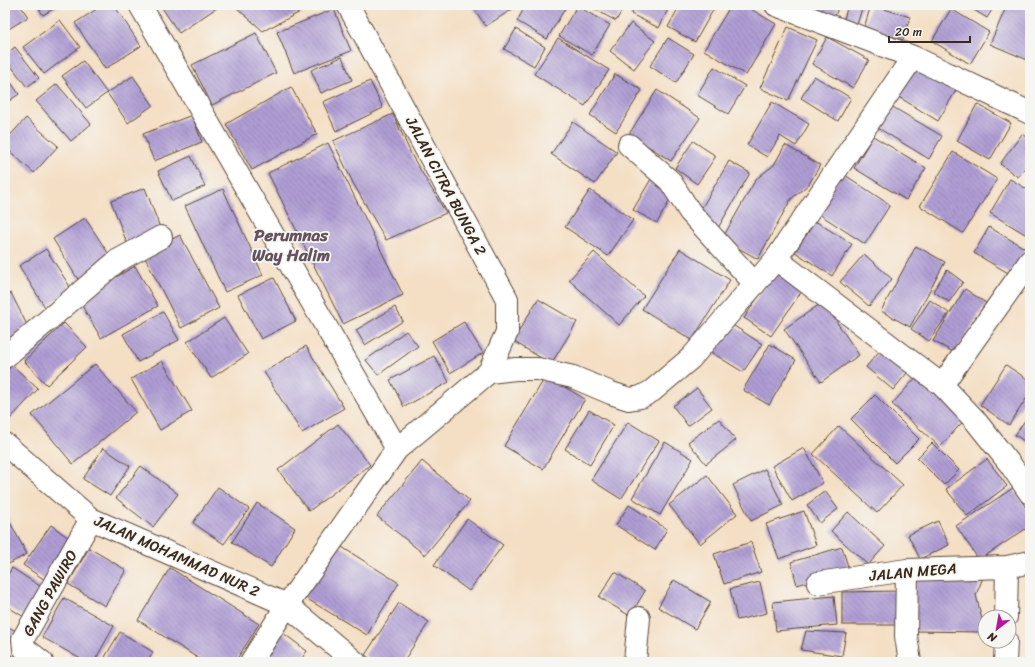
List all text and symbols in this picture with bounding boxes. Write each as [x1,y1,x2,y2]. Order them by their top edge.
scale bar [889,18,970,44]
text: 20 m [895,21,922,43]
street label: JALAN CITRA BUNGA 2 [398,111,494,260]
district label: Perumnas Way Halim [252,220,330,270]
street label: JALAN MOHAMMAD NUR 2 [89,507,264,604]
street label: GANG PAWIRO [15,545,85,641]
street label: JALAN MEGA [867,555,958,589]
north arrow [977,609,1017,649]
text: N [984,627,1001,648]

